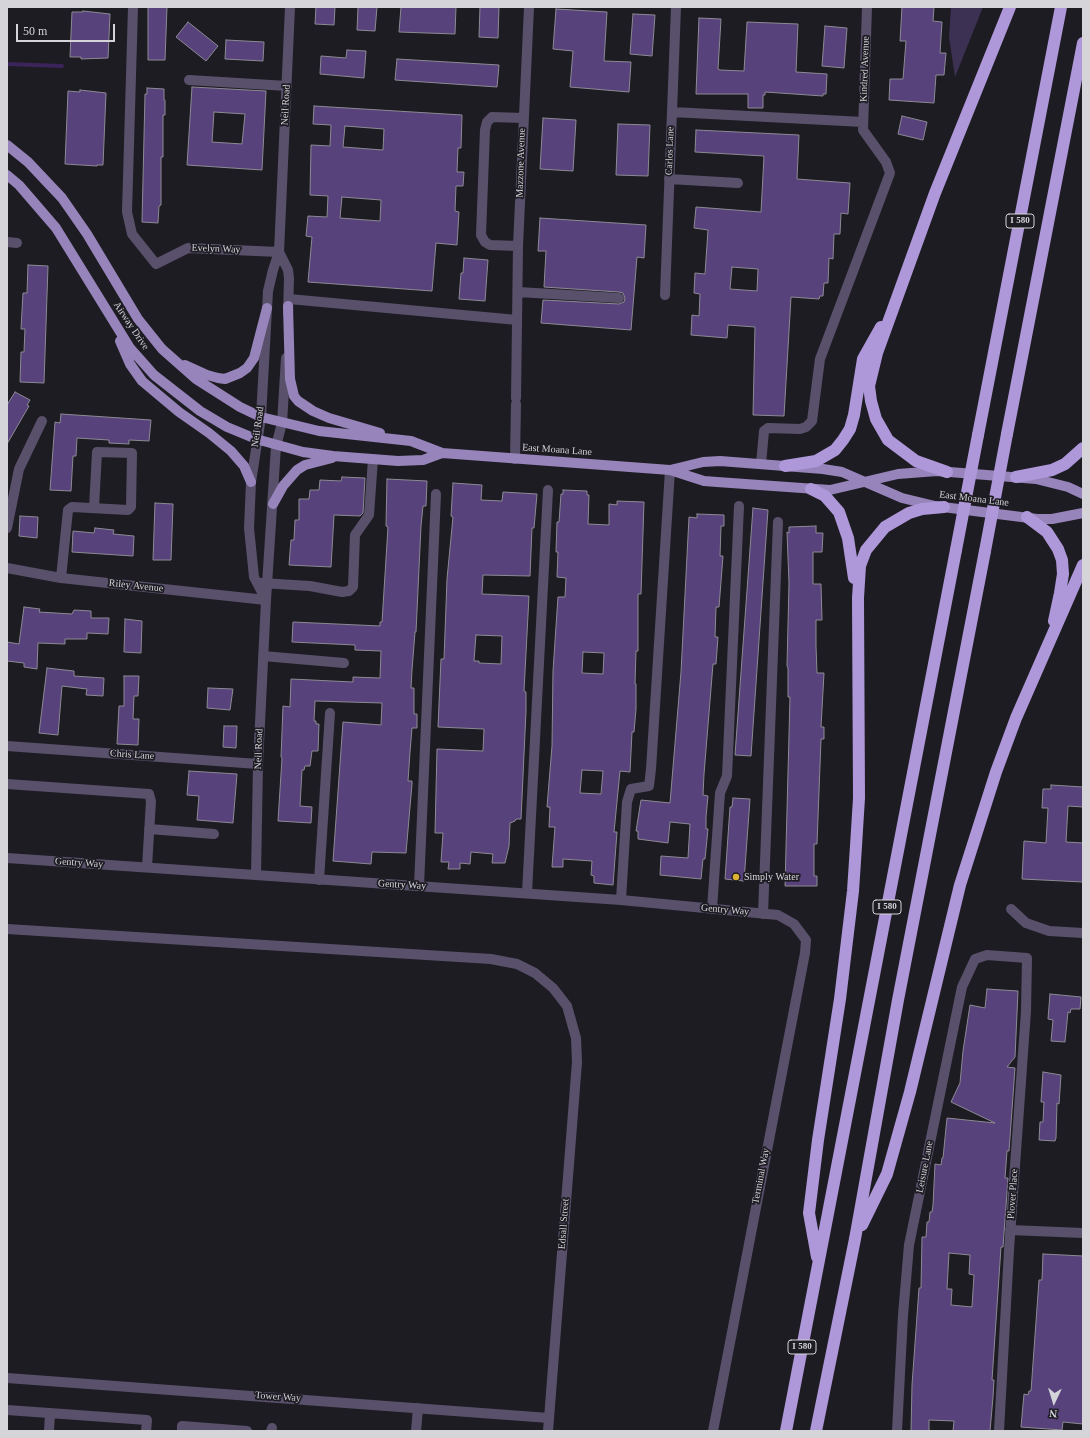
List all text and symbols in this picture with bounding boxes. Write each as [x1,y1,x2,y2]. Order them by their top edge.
scale bar [18,16,117,42]
text: 50 m [23,24,47,38]
street label: Kindred Avenue [858,36,872,102]
street label: Neil Road [279,84,293,126]
street label: Carlos Lane [663,127,677,175]
street label: Mazzone Avenue [514,128,528,198]
road number: I 580 [1006,214,1034,228]
street label: Evelyn Way [191,242,241,256]
street label: Airway Drive [111,300,151,352]
street label: Neil Road [249,406,267,448]
street label: East Moana Lane [522,442,592,458]
street label: East Moana Lane [939,489,1009,509]
street label: Riley Avenue [108,577,164,595]
street label: Neil Road [252,728,266,770]
street label: Chris Lane [110,747,154,763]
street label: Gentry Way [54,855,104,871]
place label: Simply Water [744,871,799,883]
marker: Simply Water [731,872,741,882]
street label: Gentry Way [378,878,426,892]
road number: I 580 [873,900,901,914]
street label: Gentry Way [700,902,750,918]
street label: Leisure Lane [914,1140,936,1194]
street label: Terminal Way [750,1147,772,1205]
street label: Plover Place [1005,1169,1021,1219]
street label: Edsall Street [556,1198,572,1250]
road number: I 580 [788,1340,816,1354]
north arrow [1034,1382,1074,1422]
street label: Tower Way [255,1389,301,1405]
text: N [1049,1408,1058,1420]

